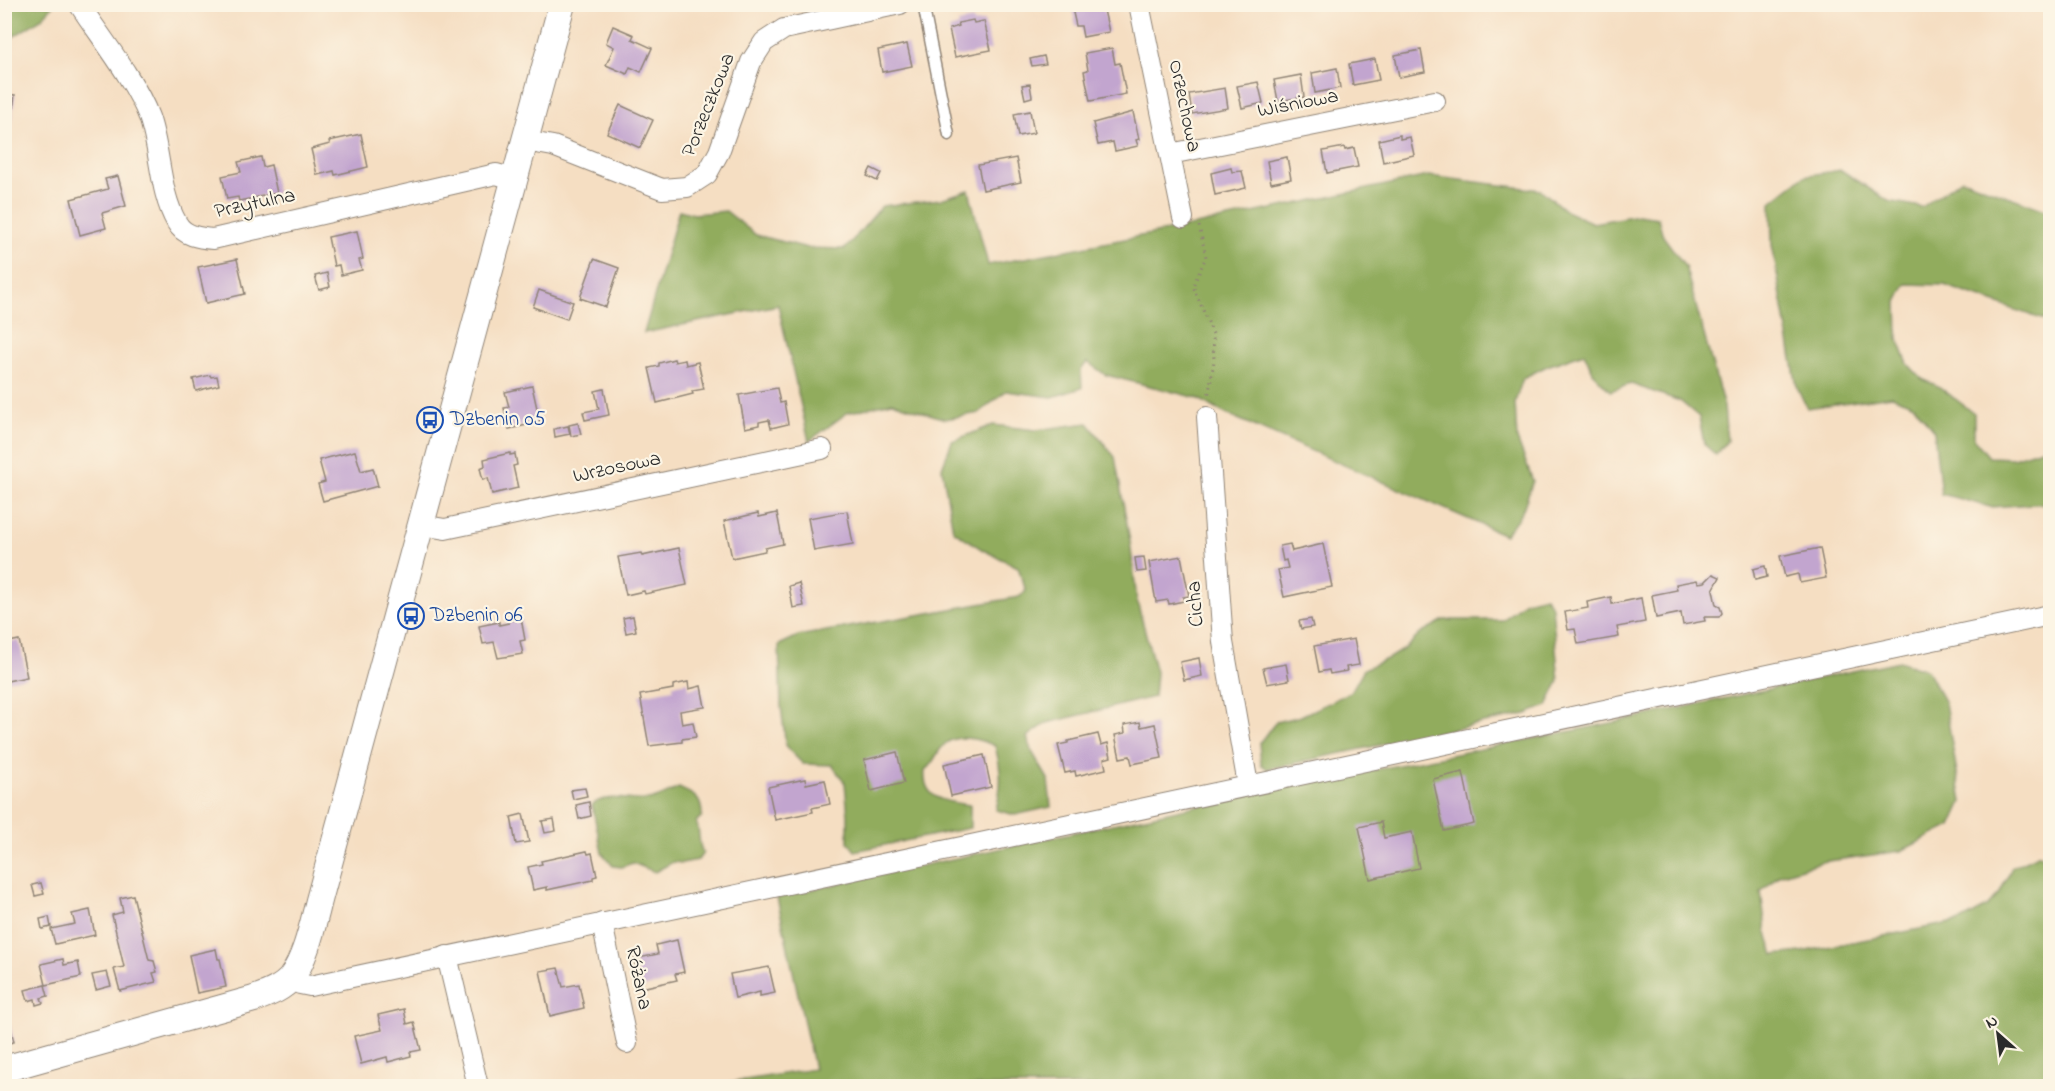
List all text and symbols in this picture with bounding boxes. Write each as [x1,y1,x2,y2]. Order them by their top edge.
street label: Porzeczkowa [675,48,743,162]
street label: Orzechowa [1160,57,1208,155]
street label: Wiśniowa [1255,81,1341,127]
street label: Przytulna [212,181,299,229]
bus stop icon: Dzbenin 05 [415,405,445,435]
place label: Dzbenin 05 [449,405,546,435]
street label: Wrzosowa [570,444,664,492]
street label: Cicha [1179,580,1213,628]
bus stop icon: Dzbenin 06 [396,601,426,631]
place label: Dzbenin 06 [429,601,523,631]
street label: Różana [617,943,659,1013]
north arrow [1968,1004,2028,1064]
text: N [1981,1009,2002,1036]

